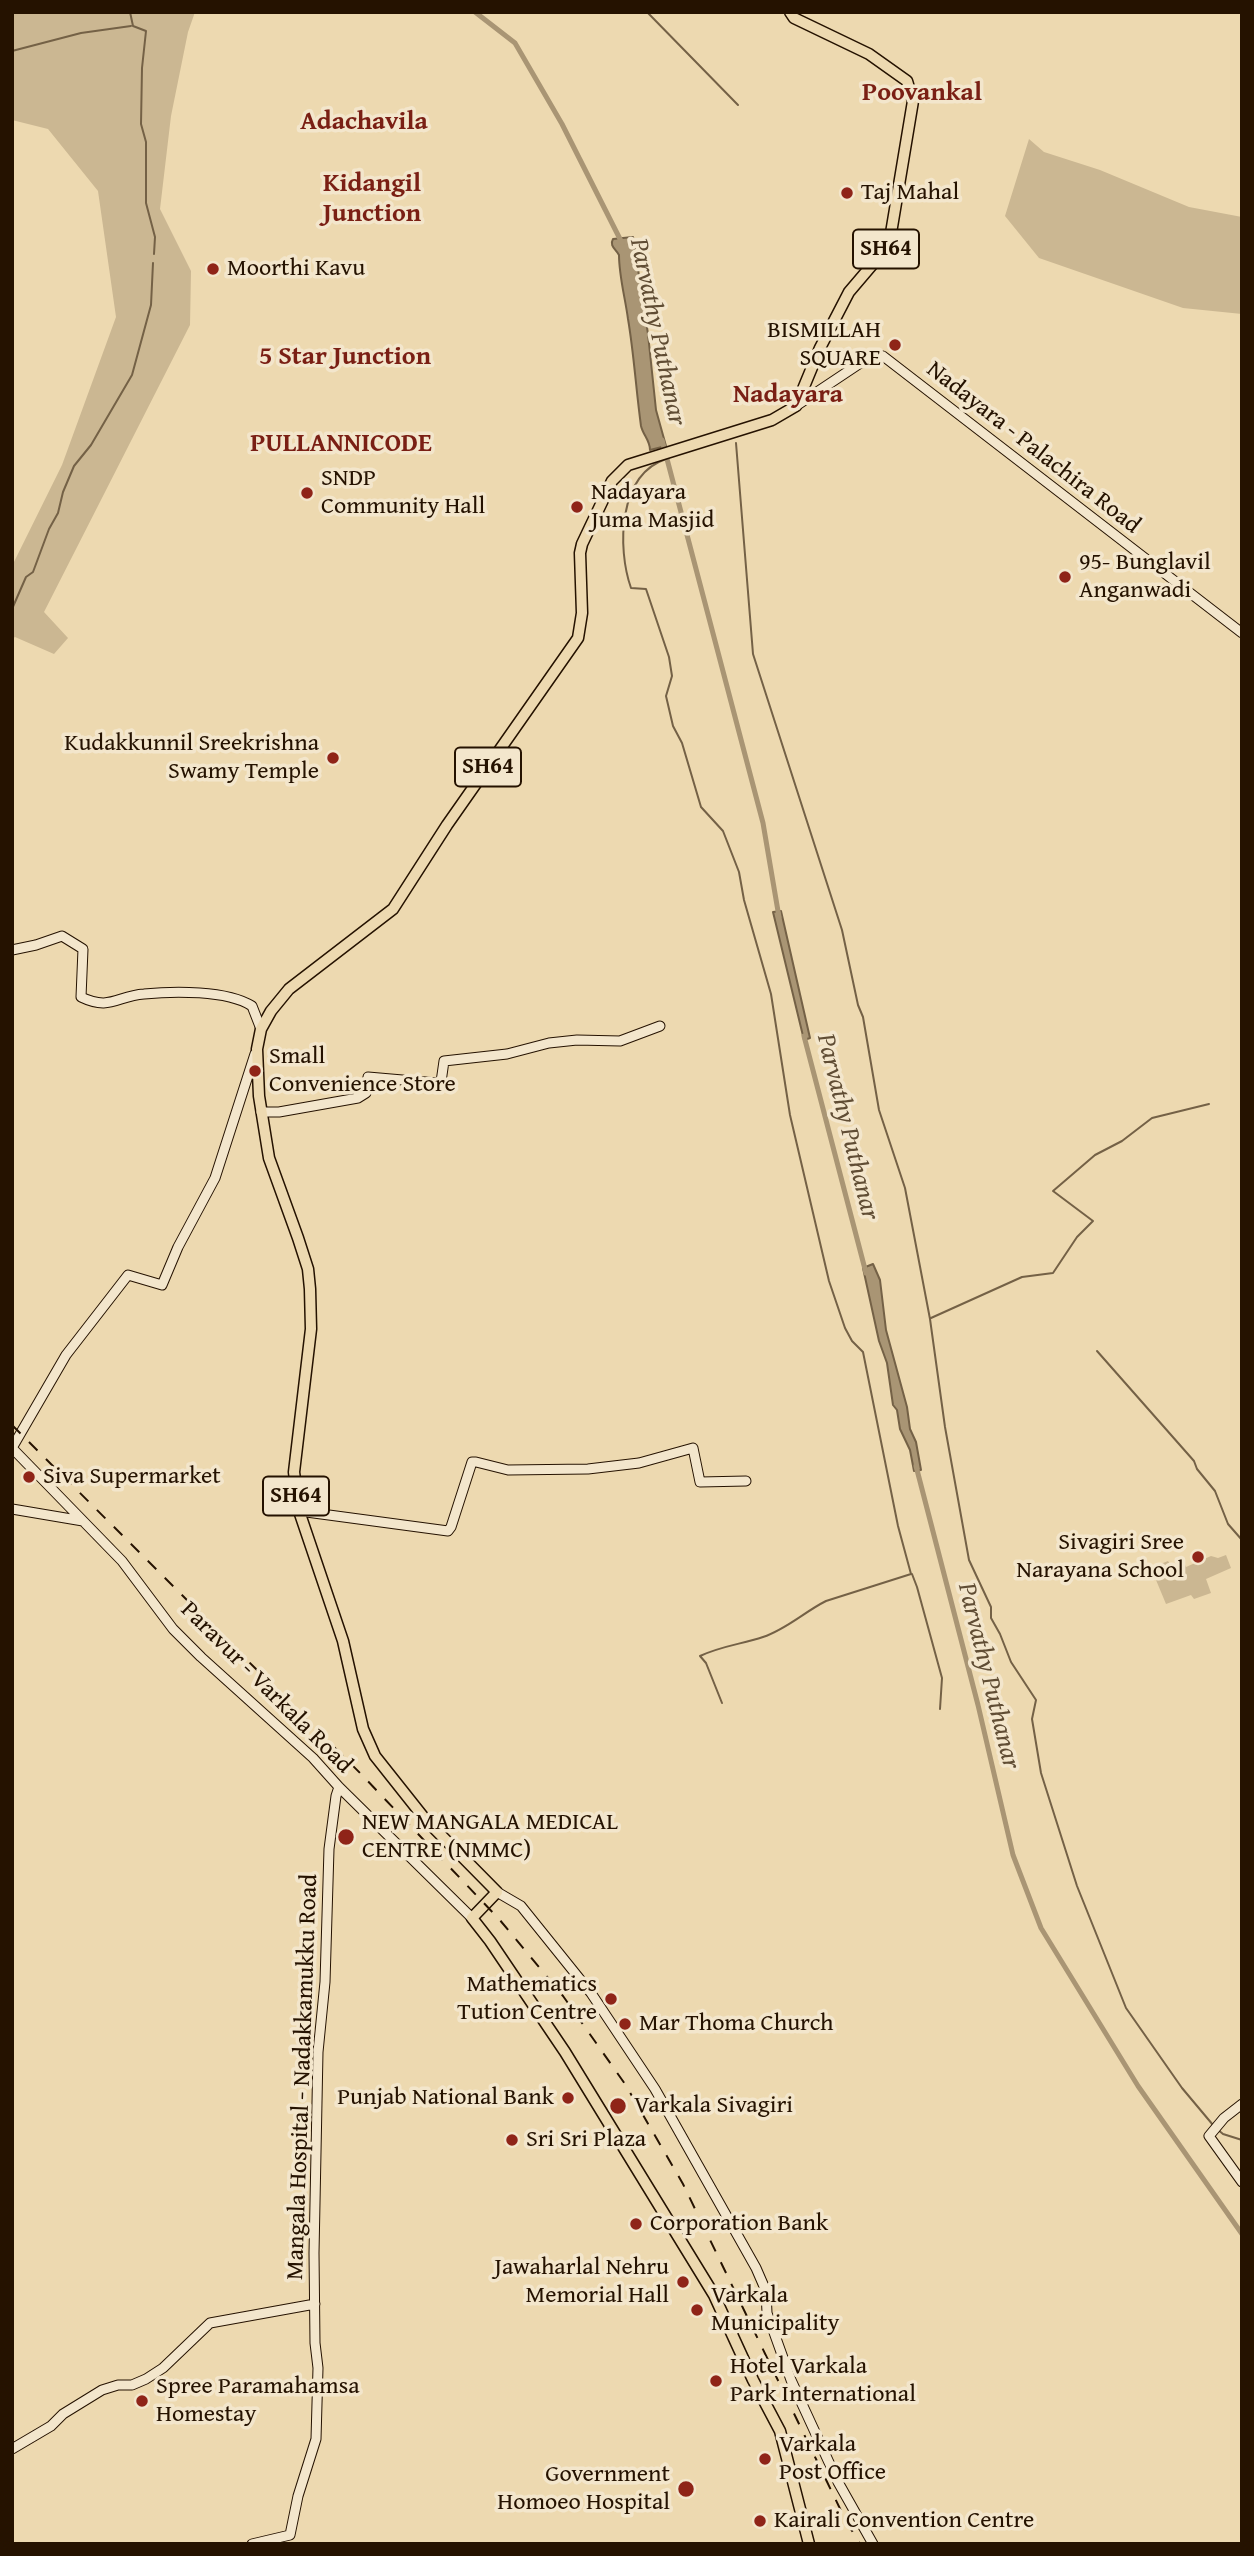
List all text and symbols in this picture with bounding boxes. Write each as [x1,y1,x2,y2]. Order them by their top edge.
district label: Poovankal [862,77,982,109]
district label: Adachavila [300,106,428,138]
district label: Kidangil Junction [323,168,421,230]
place label: Taj Mahal [861,179,959,207]
marker: Taj Mahal [839,185,855,201]
road number: SH64 [853,230,919,268]
water label: Parvathy Puthanar [622,236,692,428]
place label: Moorthi Kavu [227,255,365,283]
marker: Moorthi Kavu [205,261,221,277]
place label: BISMILLAH SQUARE [767,317,881,373]
marker: BISMILLAH SQUARE [887,337,903,353]
district label: 5 Star Junction [259,341,431,373]
street label: Nadayara - Palachira Road [920,356,1146,540]
district label: Nadayara [733,379,843,411]
district label: PULLANNICODE [250,428,432,460]
place label: SNDP Community Hall [321,465,485,521]
place label: Nadayara Juma Masjid [591,479,714,535]
marker: SNDP Community Hall [299,485,315,501]
marker: Nadayara Juma Masjid [569,499,585,515]
place label: 95- Bunglavil Anganwadi [1079,549,1211,605]
marker: 95- Bunglavil Anganwadi [1057,569,1073,585]
place label: Kudakkunnil Sreekrishna Swamy Temple [64,730,319,786]
road number: SH64 [455,748,521,786]
marker: Kudakkunnil Sreekrishna Swamy Temple [325,750,341,766]
water label: Parvathy Puthanar [809,1031,885,1223]
place label: Small Convenience Store [269,1043,456,1099]
marker: Small Convenience Store [247,1063,263,1079]
place label: Siva Supermarket [43,1463,221,1491]
marker: Siva Supermarket [21,1469,37,1485]
road number: SH64 [263,1476,329,1516]
place label: Sivagiri Sree Narayana School [1016,1529,1184,1585]
marker: Sivagiri Sree Narayana School [1190,1549,1206,1565]
water label: Parvathy Puthanar [950,1580,1026,1772]
street label: Paravur - Varkala Road [174,1596,358,1780]
place label: NEW MANGALA MEDICAL CENTRE (NMMC) [362,1809,618,1865]
marker: NEW MANGALA MEDICAL CENTRE (NMMC) [336,1827,356,1847]
street label: Mangala Hospital - Nadakkamukku Road [282,1873,324,2281]
place label: Mathematics Tution Centre [457,1971,597,2027]
marker: Mathematics Tution Centre [603,1991,619,2007]
place label: Mar Thoma Church [639,2010,833,2038]
marker: Mar Thoma Church [617,2016,633,2032]
place label: Punjab National Bank [337,2084,554,2112]
marker: Punjab National Bank [560,2090,576,2106]
place label: Varkala Sivagiri [634,2092,793,2120]
marker: Varkala Sivagiri [608,2096,628,2116]
place label: Sri Sri Plaza [526,2126,646,2154]
marker: Sri Sri Plaza [504,2132,520,2148]
place label: Corporation Bank [650,2210,828,2238]
marker: Corporation Bank [628,2216,644,2232]
place label: Jawaharlal Nehru Memorial Hall [494,2254,669,2310]
marker: Jawaharlal Nehru Memorial Hall [675,2274,691,2290]
place label: Varkala Municipality [711,2282,839,2338]
marker: Varkala Municipality [689,2302,705,2318]
place label: Hotel Varkala Park International [730,2353,916,2409]
place label: Spree Paramahamsa Homestay [156,2373,359,2429]
marker: Hotel Varkala Park International [708,2373,724,2389]
marker: Spree Paramahamsa Homestay [134,2393,150,2409]
place label: Varkala Post Office [779,2431,886,2487]
marker: Varkala Post Office [757,2451,773,2467]
place label: Government Homoeo Hospital [497,2461,670,2517]
marker: Government Homoeo Hospital [676,2479,696,2499]
place label: Kairali Convention Centre [774,2507,1034,2535]
marker: Kairali Convention Centre [752,2513,768,2529]

